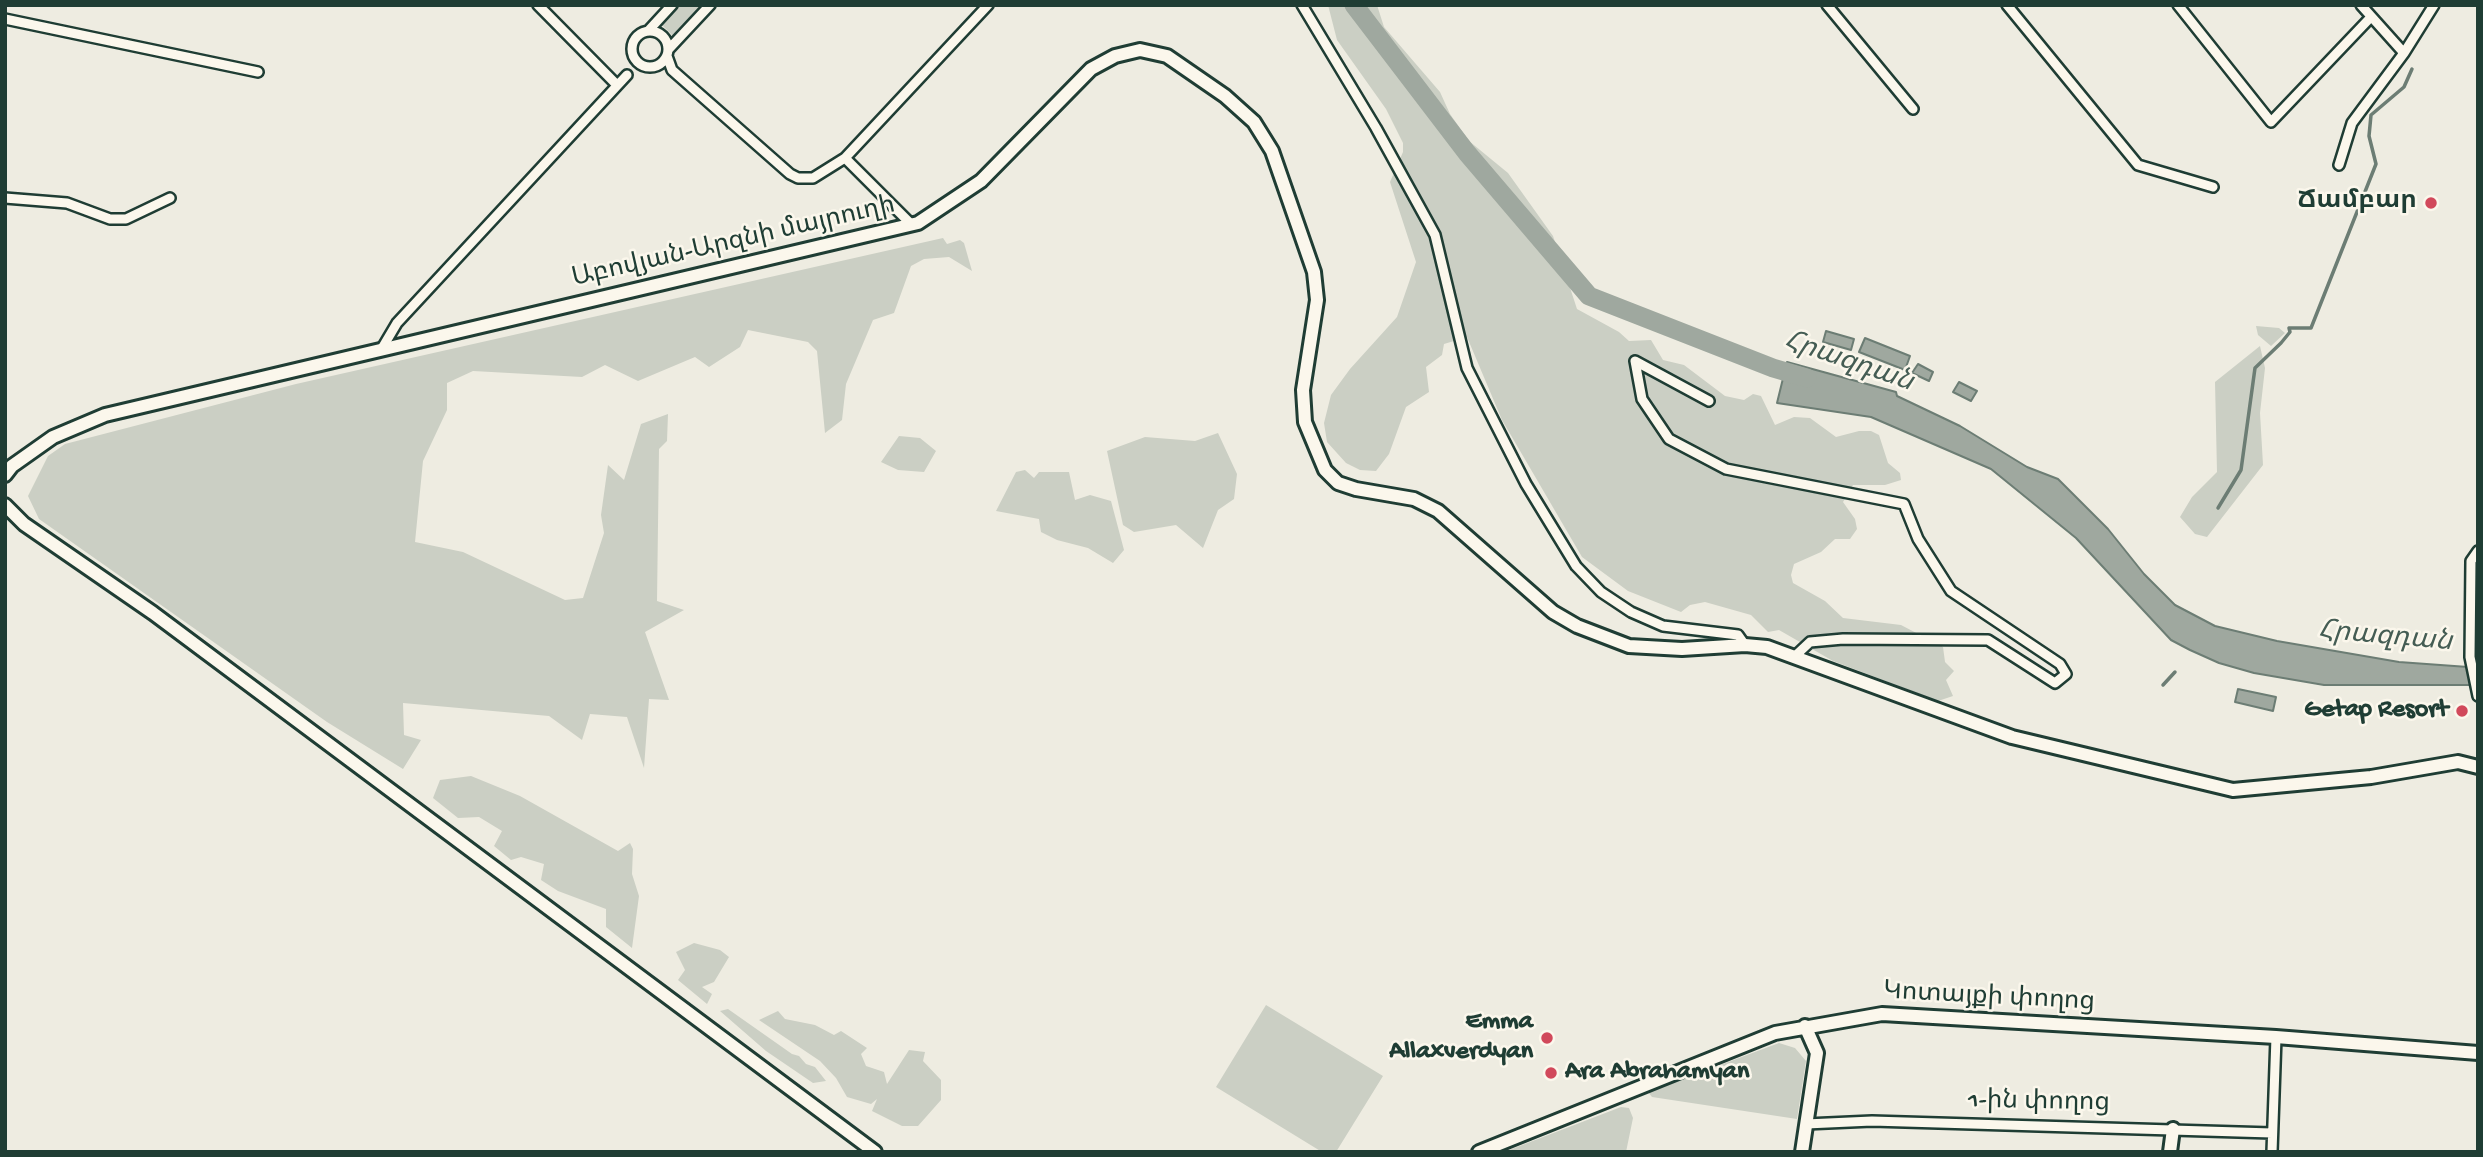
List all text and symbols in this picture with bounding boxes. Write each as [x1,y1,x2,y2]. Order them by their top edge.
place label: Ճամբար [2297,187,2417,219]
street label: Աբովյան-Արզնի մայրուղի [569,192,899,296]
marker: Ճամբար [2423,195,2439,211]
water label: Հրազդան [1779,326,1917,402]
water label: Հրազդան [2317,616,2453,662]
place label: Getap Resort [2304,695,2448,727]
marker: Getap Resort [2454,703,2470,719]
street label: Կոտայքի փողոց [1882,978,2096,1020]
place label: Emma Allaxverdyan [1389,1007,1533,1068]
marker: Emma Allaxverdyan [1539,1030,1555,1046]
place label: Ara Abrahamyan [1565,1057,1749,1089]
marker: Ara Abrahamyan [1543,1065,1559,1081]
street label: 1-ին փողոց [1968,1087,2110,1121]

